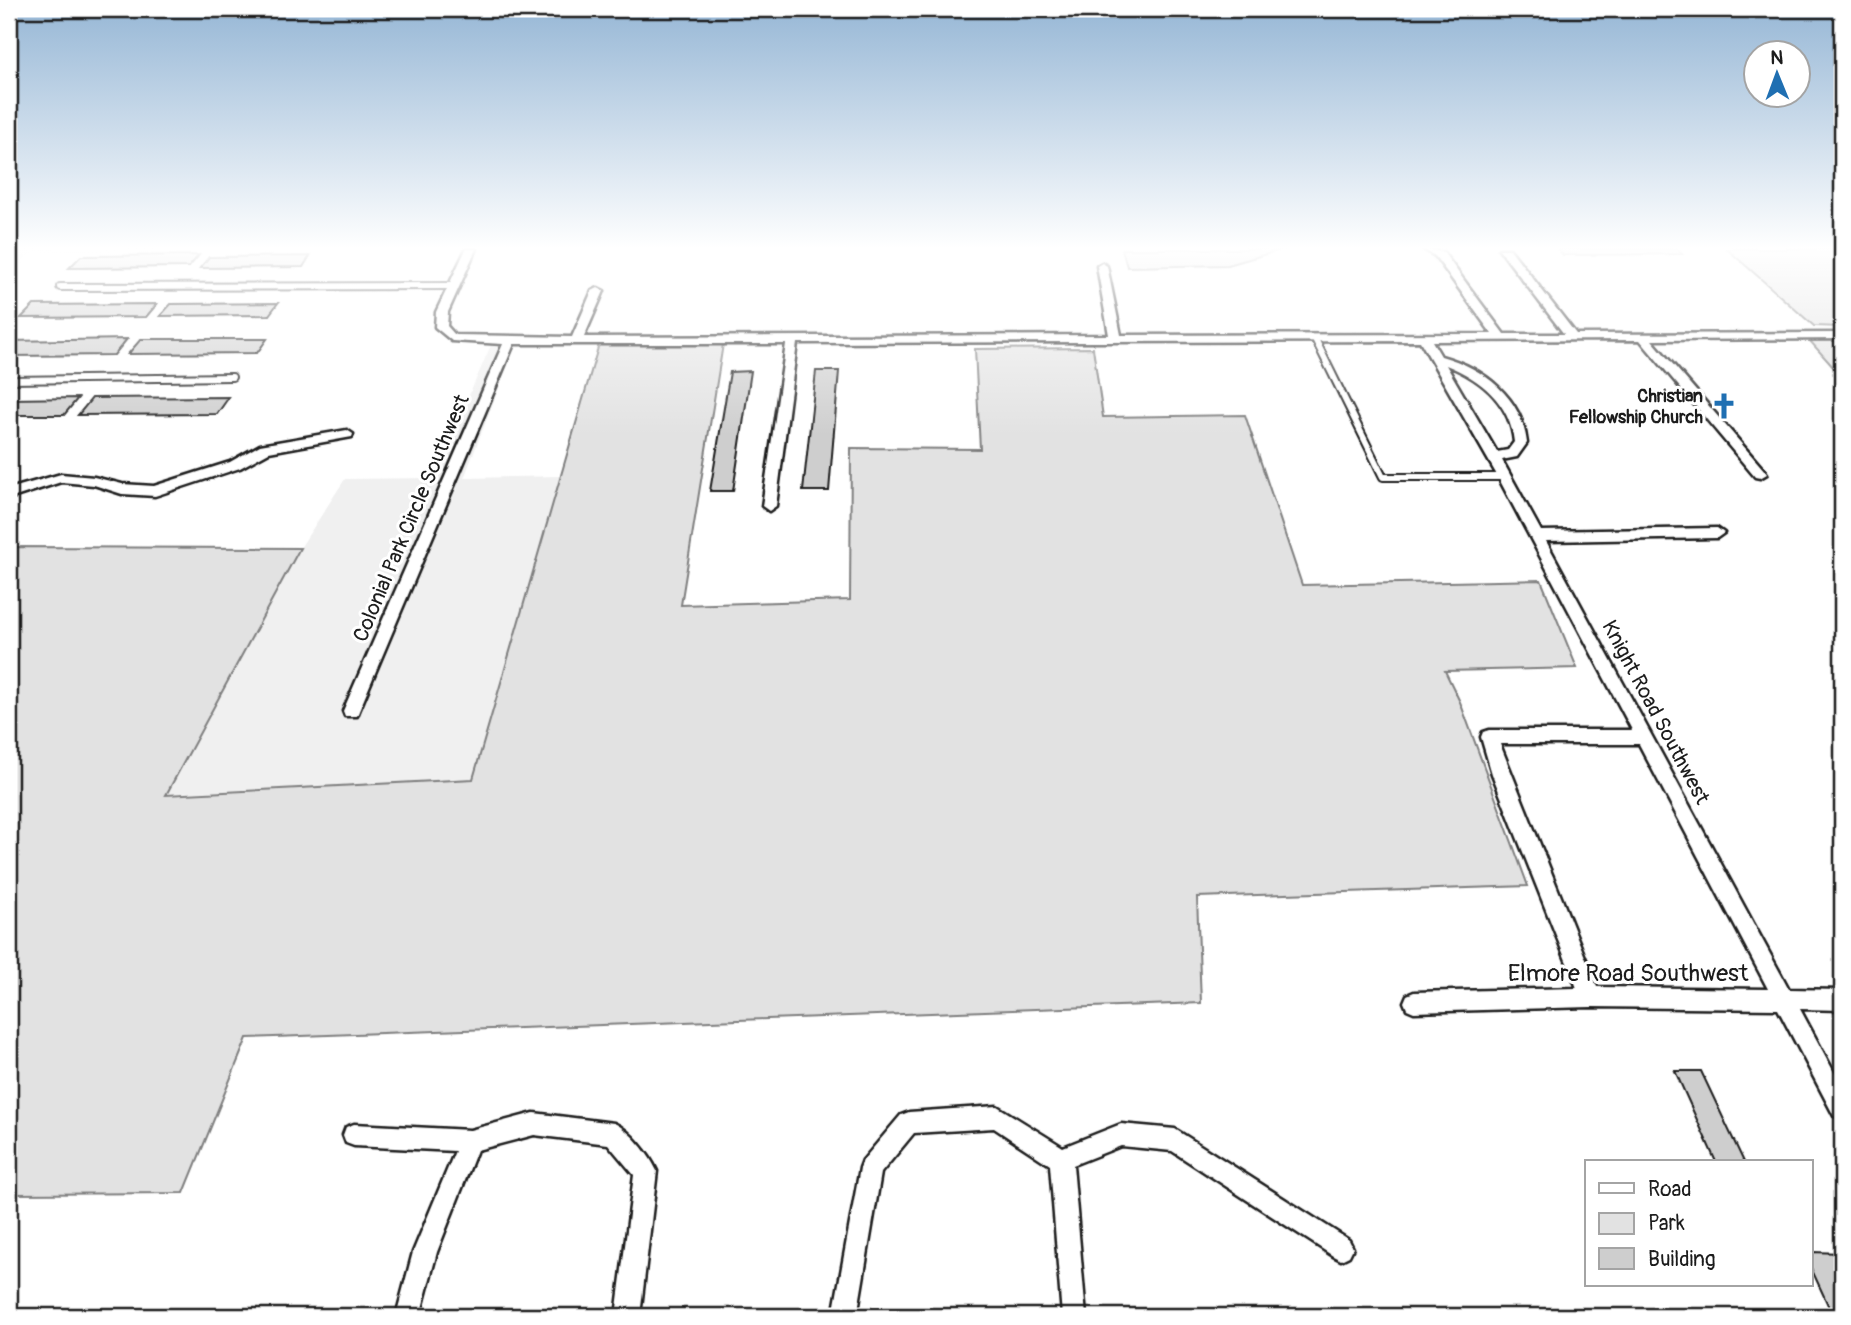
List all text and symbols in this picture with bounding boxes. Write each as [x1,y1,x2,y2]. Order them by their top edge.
north arrow [1742,38,1812,108]
text: N [1770,46,1783,70]
place label: Christian Fellowship Church [1569,385,1704,429]
street label: Colonial Park Circle Southwest [347,390,476,646]
church icon: Christian Fellowship Church [1709,391,1739,421]
street label: Knight Road Southwest [1596,616,1716,809]
street label: Elmore Road Southwest [1508,959,1749,988]
legend [1585,1160,1812,1286]
text: Road [1648,1176,1692,1203]
text: Park [1648,1210,1685,1237]
text: Building [1648,1246,1715,1273]

